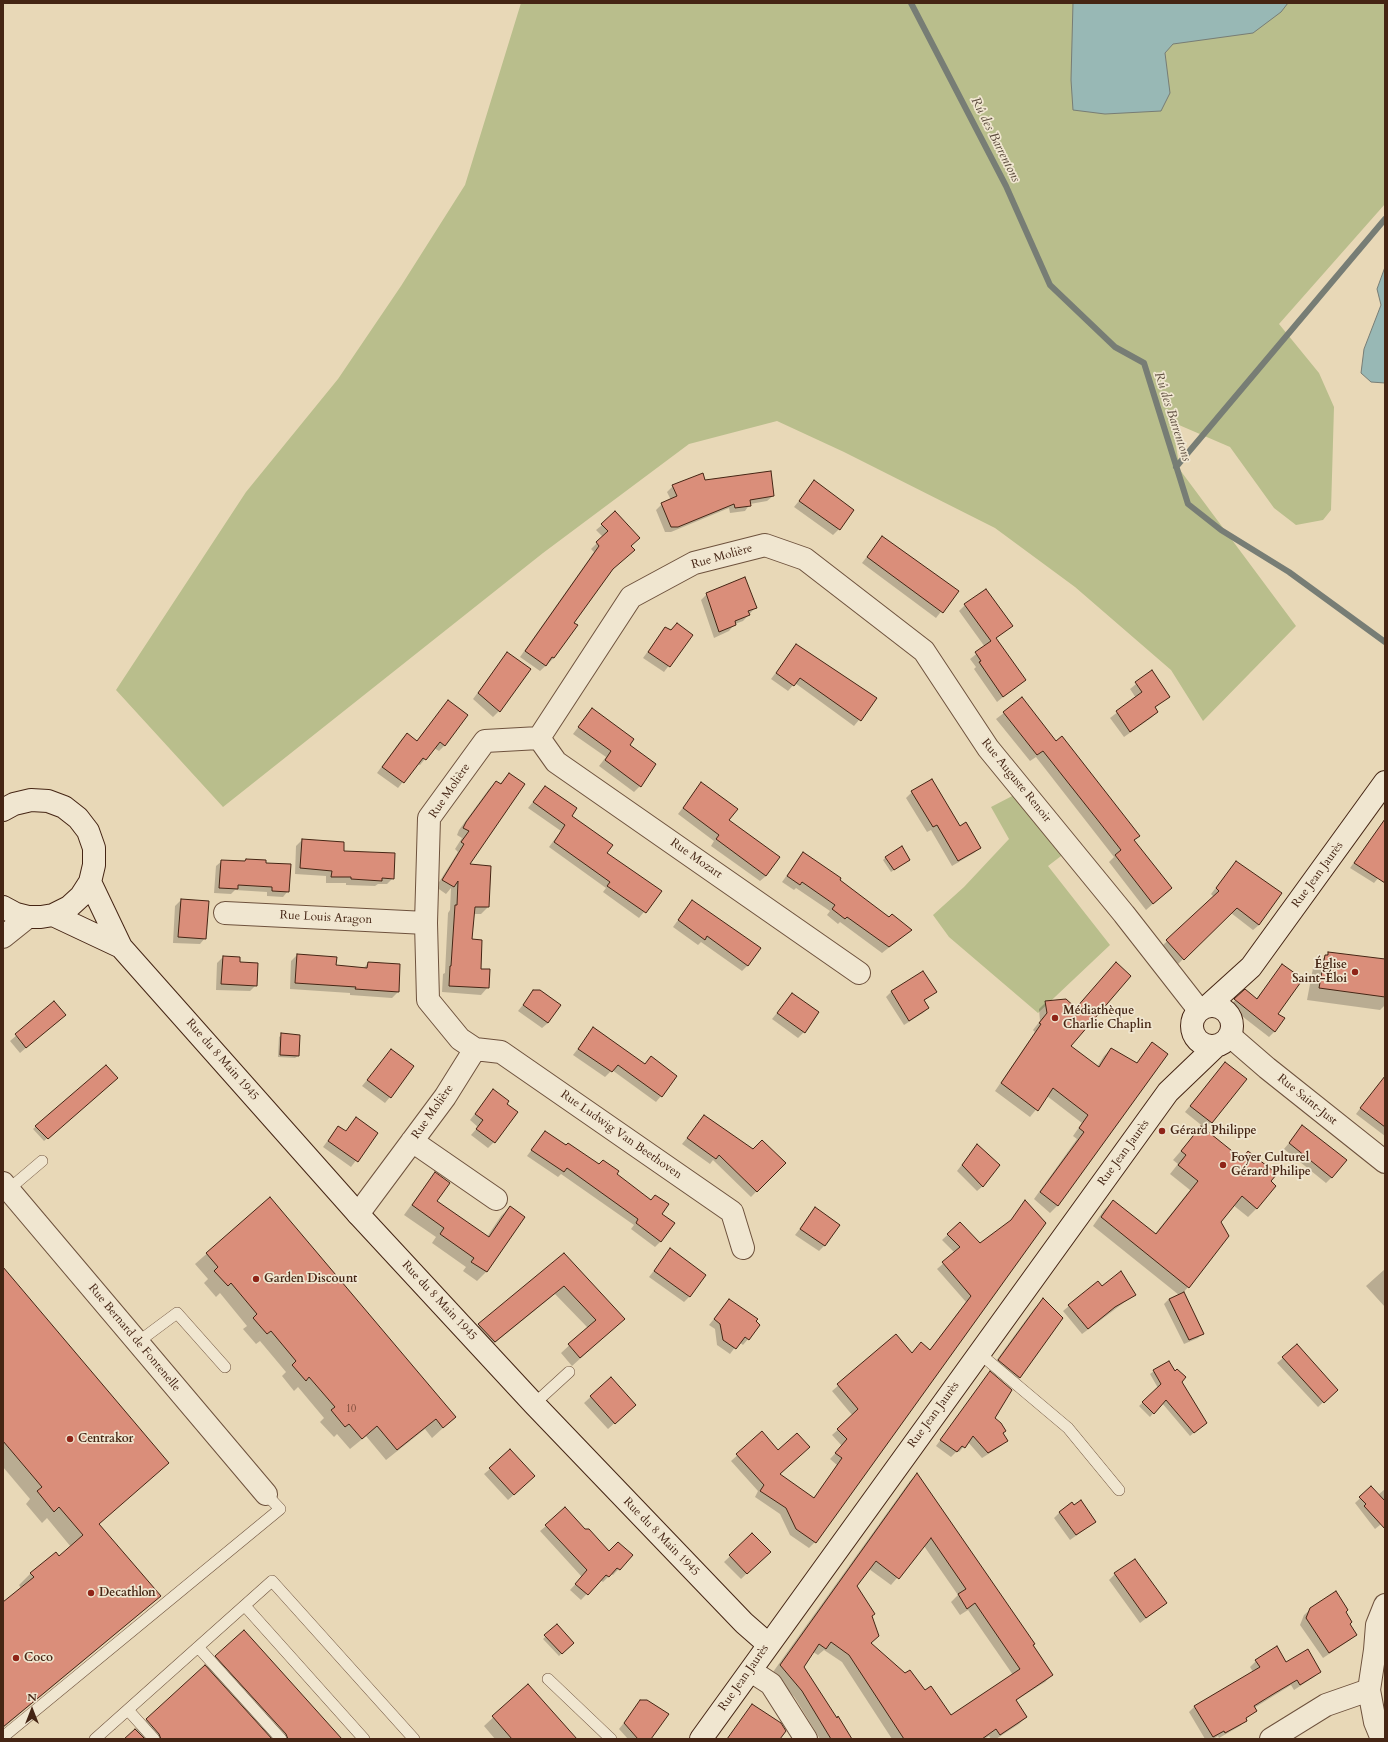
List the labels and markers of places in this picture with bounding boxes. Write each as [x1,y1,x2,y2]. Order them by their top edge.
place label: Église Saint-Éloi [1292,958,1347,986]
marker: Église Saint-Éloi [1350,967,1360,977]
place label: Médiathèque Charlie Chaplin [1063,1004,1152,1032]
marker: Médiathèque Charlie Chaplin [1050,1013,1060,1023]
place label: Gérard Philippe [1170,1124,1256,1138]
marker: Gérard Philippe [1157,1126,1167,1136]
place label: Foyer Culturel Gérard Philipe [1231,1151,1311,1179]
marker: Foyer Culturel Gérard Philipe [1218,1160,1228,1170]
place label: Garden Discount [264,1272,357,1286]
marker: Garden Discount [251,1274,261,1284]
place label: Centrakor [78,1432,133,1446]
marker: Centrakor [65,1434,75,1444]
place label: Decathlon [99,1586,156,1600]
marker: Decathlon [86,1588,96,1598]
place label: Coco [24,1651,53,1665]
marker: Coco [11,1653,21,1663]

